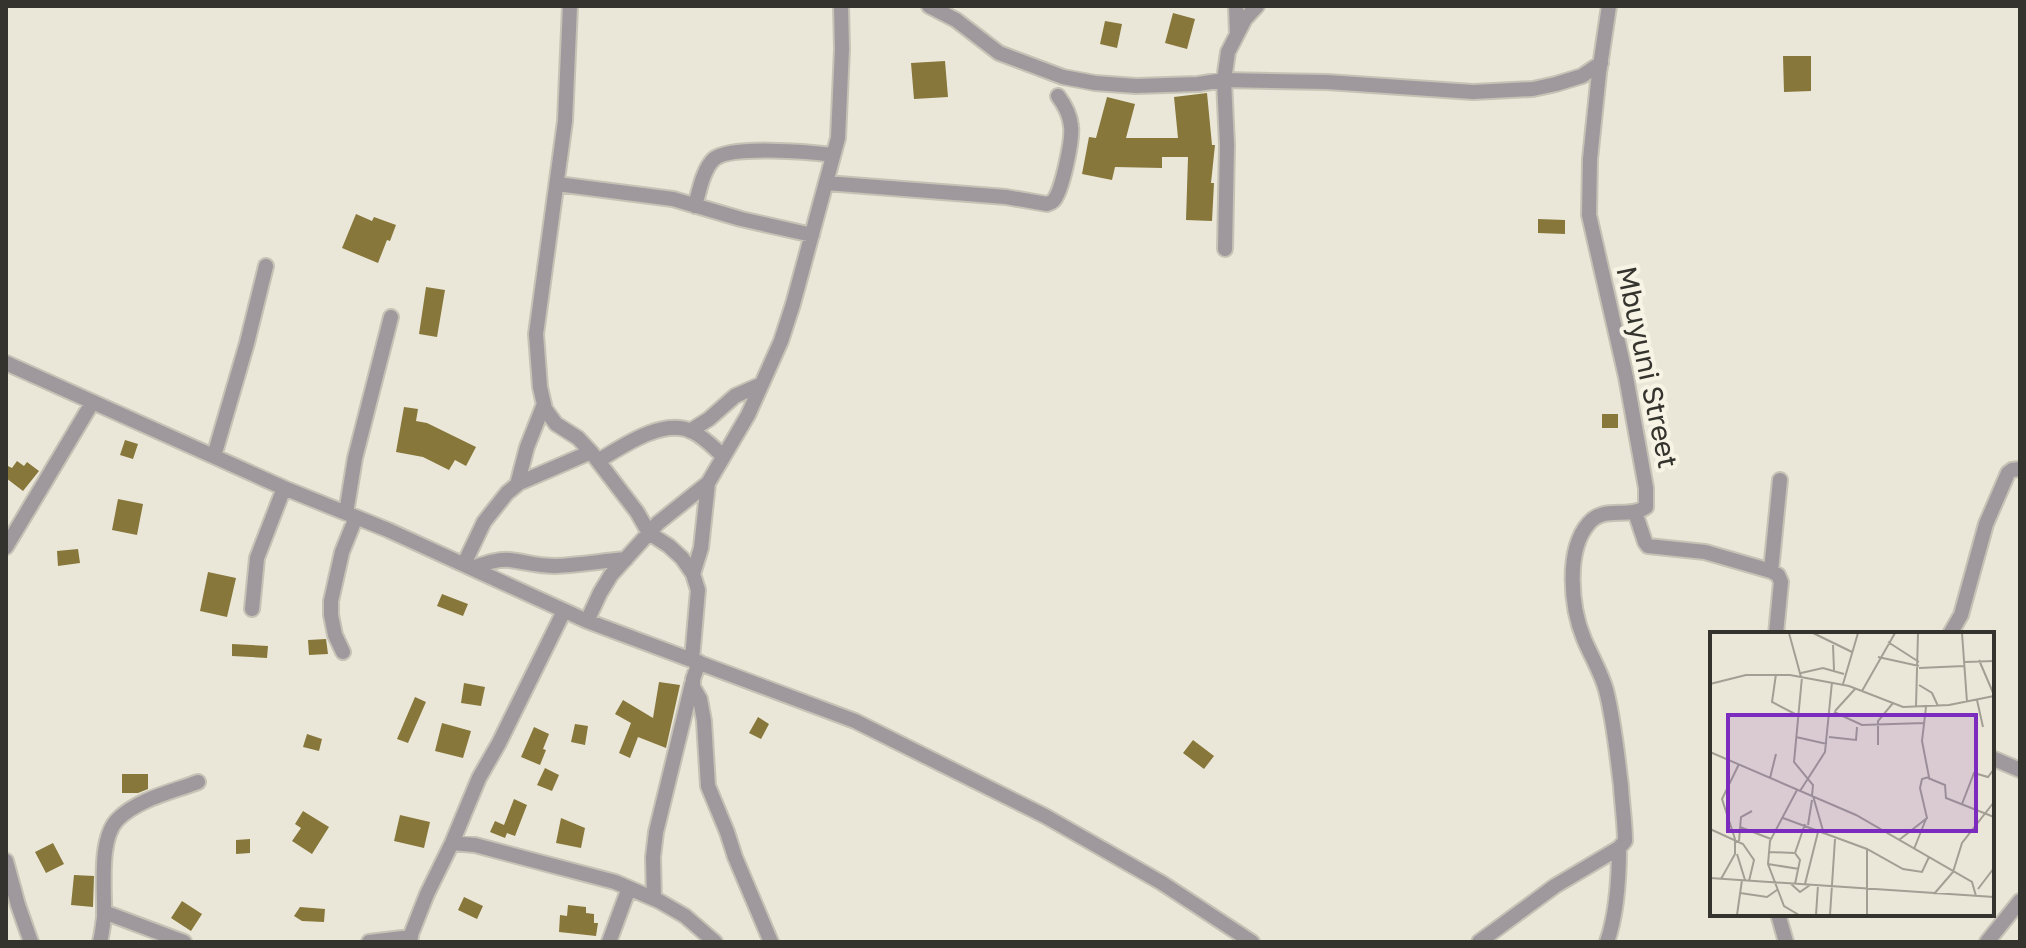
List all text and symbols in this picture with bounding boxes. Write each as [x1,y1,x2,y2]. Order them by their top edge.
street label: Mbuyuni Street [1611,263,1685,471]
inset map [1710,632,1994,916]

